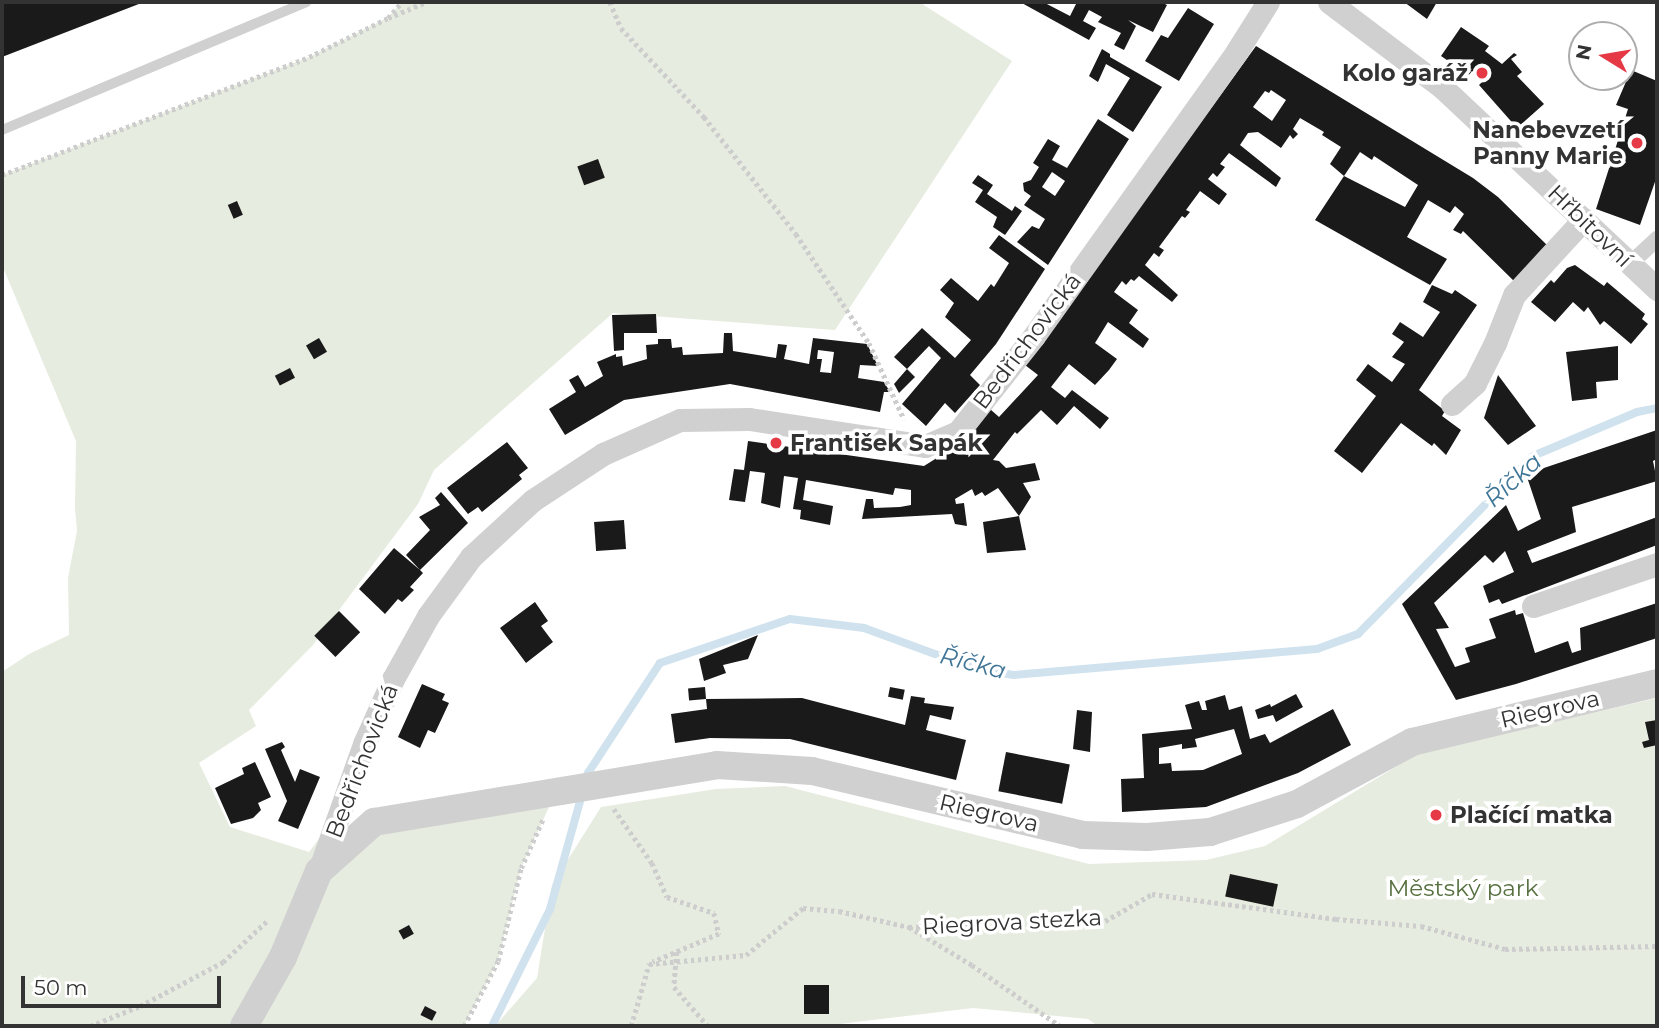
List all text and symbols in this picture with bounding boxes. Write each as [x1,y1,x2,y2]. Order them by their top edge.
north arrow [1568,21,1638,91]
text: N [1571,43,1597,62]
place label: Kolo garáž [1342,59,1468,87]
marker: Kolo garáž [1474,65,1490,81]
place label: Nanebevzetí Panny Marie [1472,116,1623,170]
marker: Nanebevzetí Panny Marie [1629,135,1645,151]
street label: Hřbitovní [1542,179,1638,273]
street label: Bedřichovická [967,268,1087,414]
place label: František Sapák [790,429,983,457]
marker: František Sapák [768,435,784,451]
water label: Říčka [1478,447,1548,513]
water label: Říčka [937,641,1009,685]
street label: Bedřichovická [320,680,404,842]
street label: Riegrova [1498,684,1602,734]
street label: Riegrova [937,788,1041,838]
place label: Plačící matka [1450,801,1613,829]
marker: Plačící matka [1428,807,1444,823]
park label: Městský park [1387,874,1539,902]
street label: Riegrova stezka [921,904,1103,940]
scale bar [24,962,224,1006]
text: 50 m [34,975,88,1000]

